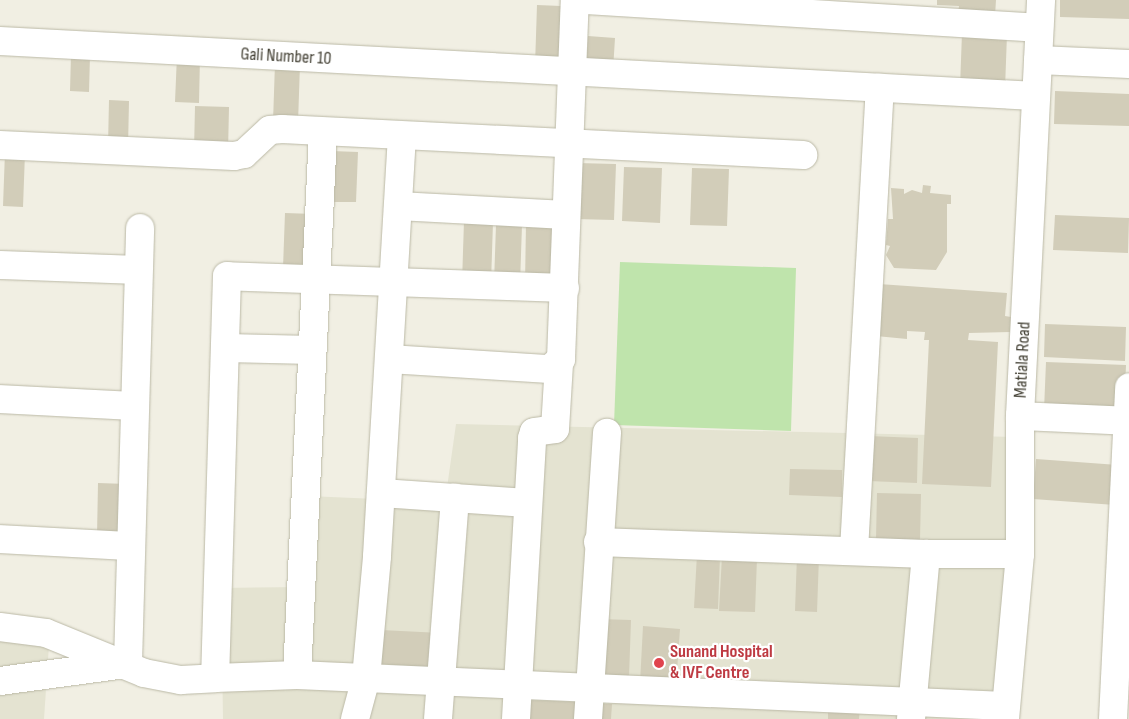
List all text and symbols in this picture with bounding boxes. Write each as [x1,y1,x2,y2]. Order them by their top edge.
street label: Gali Number 10 [240,44,332,70]
street label: Matiala Road [1010,321,1036,399]
place label: Sunand Hospital & IVF Centre [670,642,773,684]
marker: Sunand Hospital & IVF Centre [652,656,666,670]

